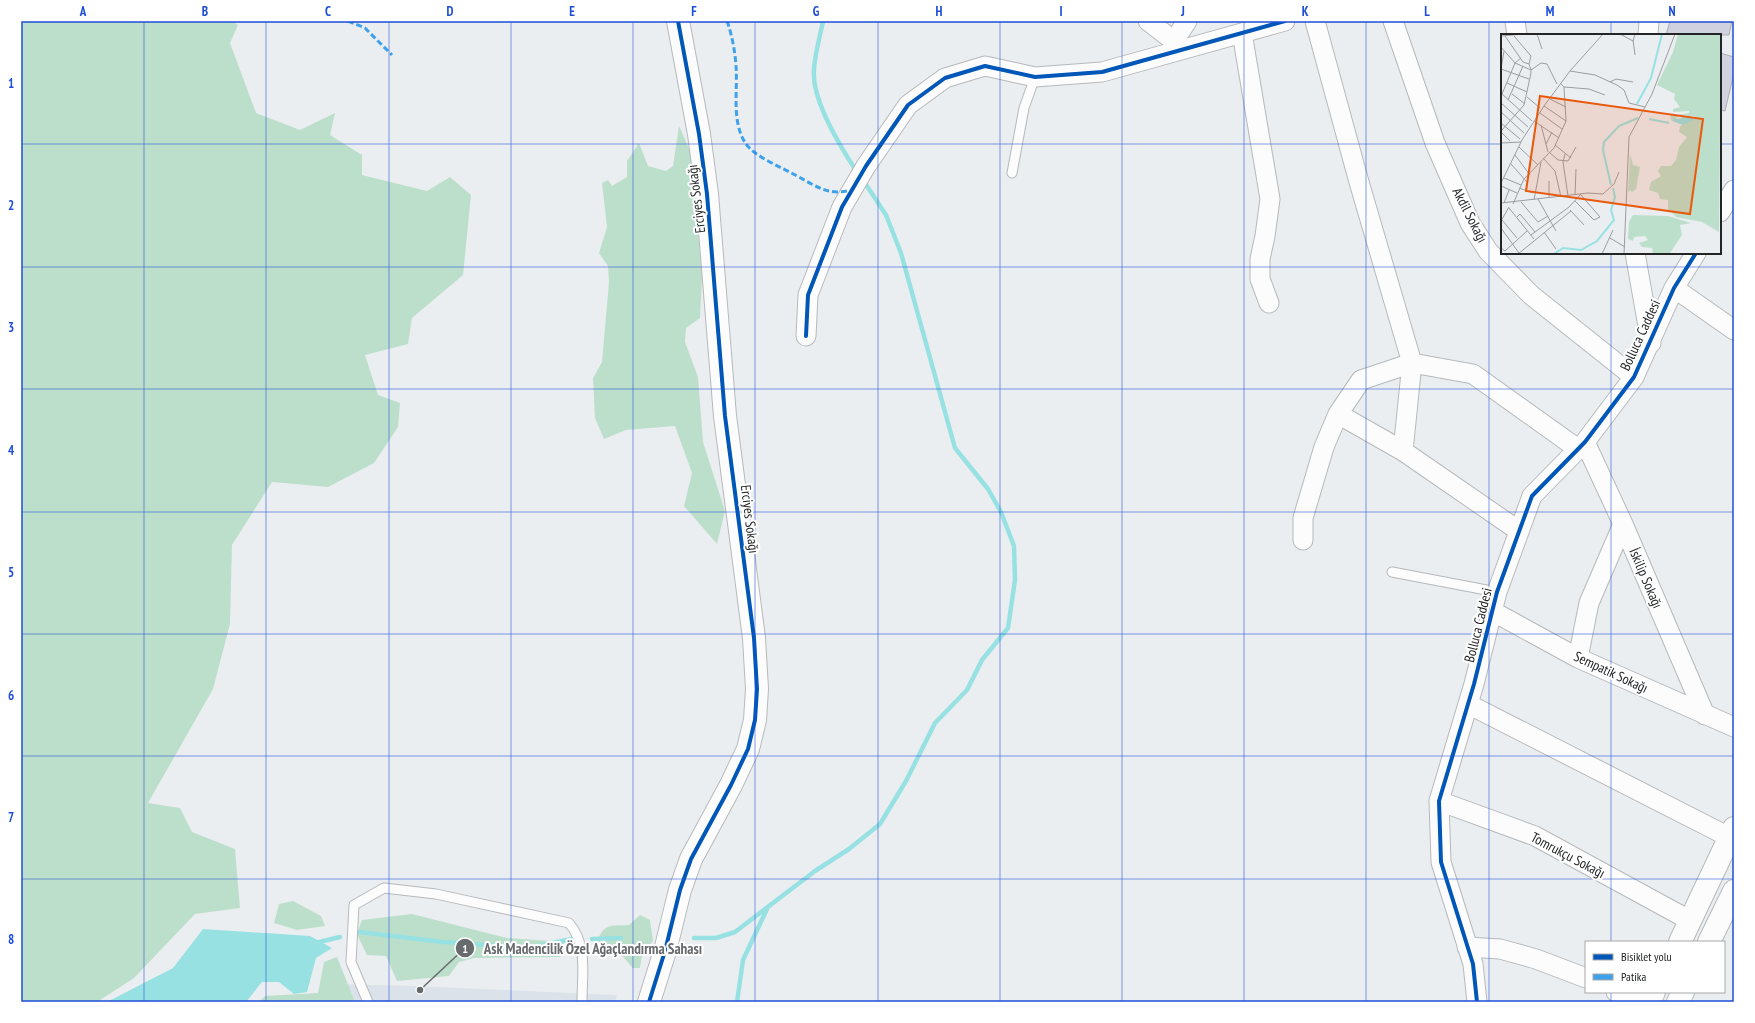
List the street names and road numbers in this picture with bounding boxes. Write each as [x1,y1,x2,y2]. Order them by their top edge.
street label: Erciyes Sokağı [683,164,709,234]
street label: Akdil Sokağı [1448,184,1492,246]
street label: Bolluca Caddesi [1616,297,1664,373]
street label: Erciyes Sokağı [737,484,763,554]
street label: İskilip Sokağı [1625,545,1667,611]
street label: Bolluca Caddesi [1460,586,1496,664]
street label: Sempatik Sokağı [1571,647,1651,697]
street label: Tomrukçu Sokağı [1528,828,1608,882]

